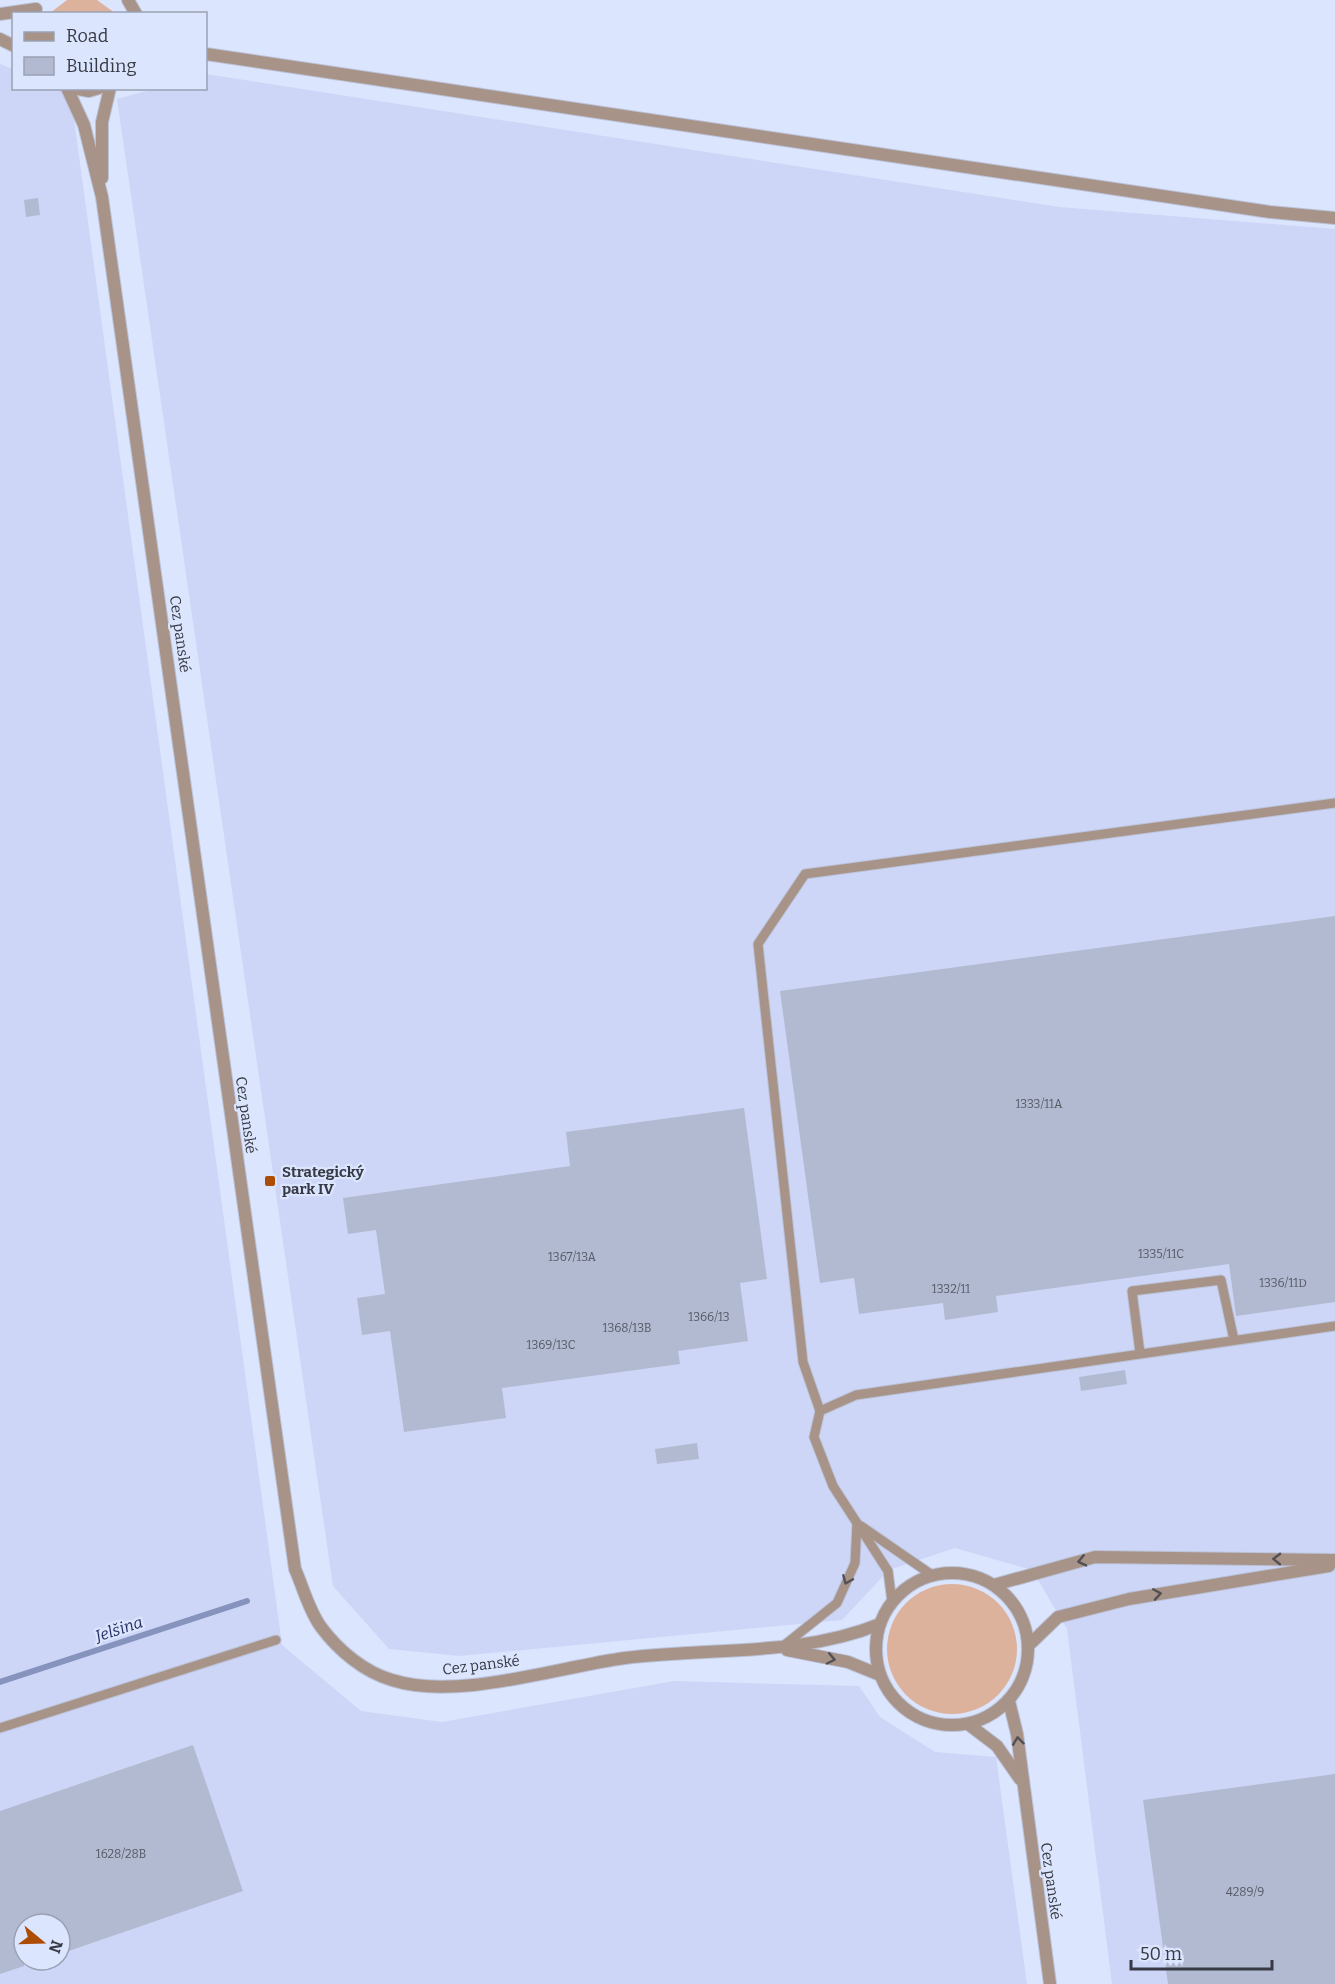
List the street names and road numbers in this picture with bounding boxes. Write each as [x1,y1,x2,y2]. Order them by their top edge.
street label: Cez panské [166,594,194,674]
street label: Cez panské [232,1075,260,1155]
street label: Cez panské [441,1651,521,1679]
street label: Cez panské [1037,1841,1065,1921]

